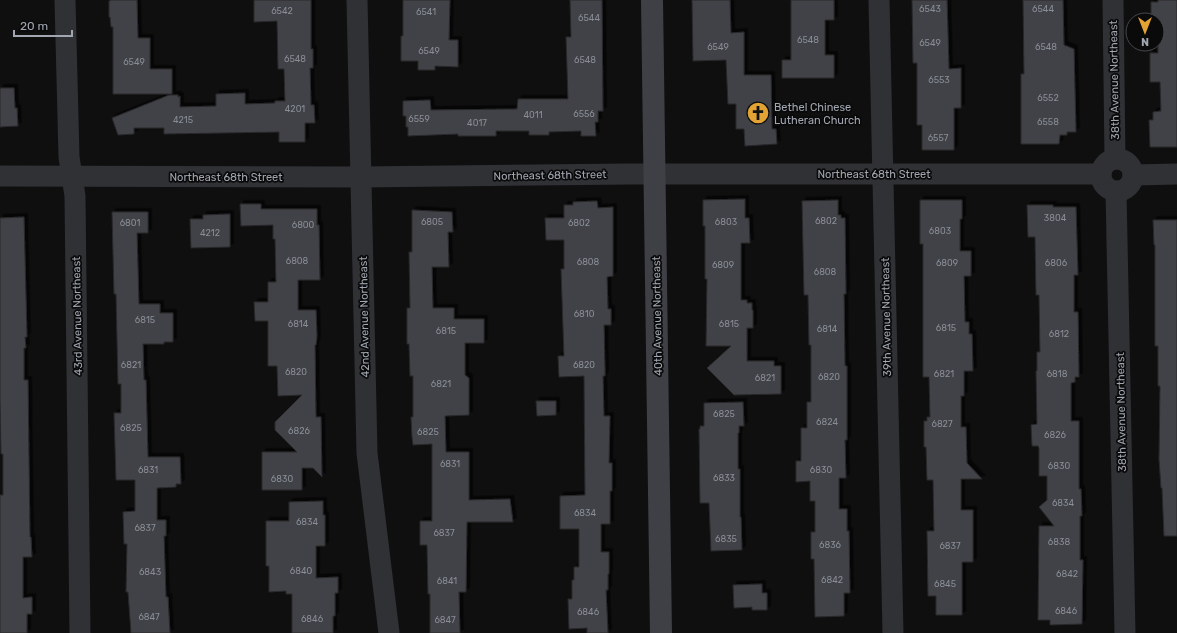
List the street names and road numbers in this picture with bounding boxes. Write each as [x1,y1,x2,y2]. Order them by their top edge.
street label: 38th Avenue Northeast [1107,19,1122,140]
street label: Northeast 68th Street [493,168,607,183]
street label: Northeast 68th Street [817,168,931,181]
street label: Northeast 68th Street [169,171,283,184]
street label: 42nd Avenue Northeast [357,255,372,378]
street label: 40th Avenue Northeast [650,255,665,376]
street label: 43rd Avenue Northeast [70,256,85,376]
street label: 39th Avenue Northeast [879,257,894,377]
street label: 38th Avenue Northeast [1114,351,1129,472]

